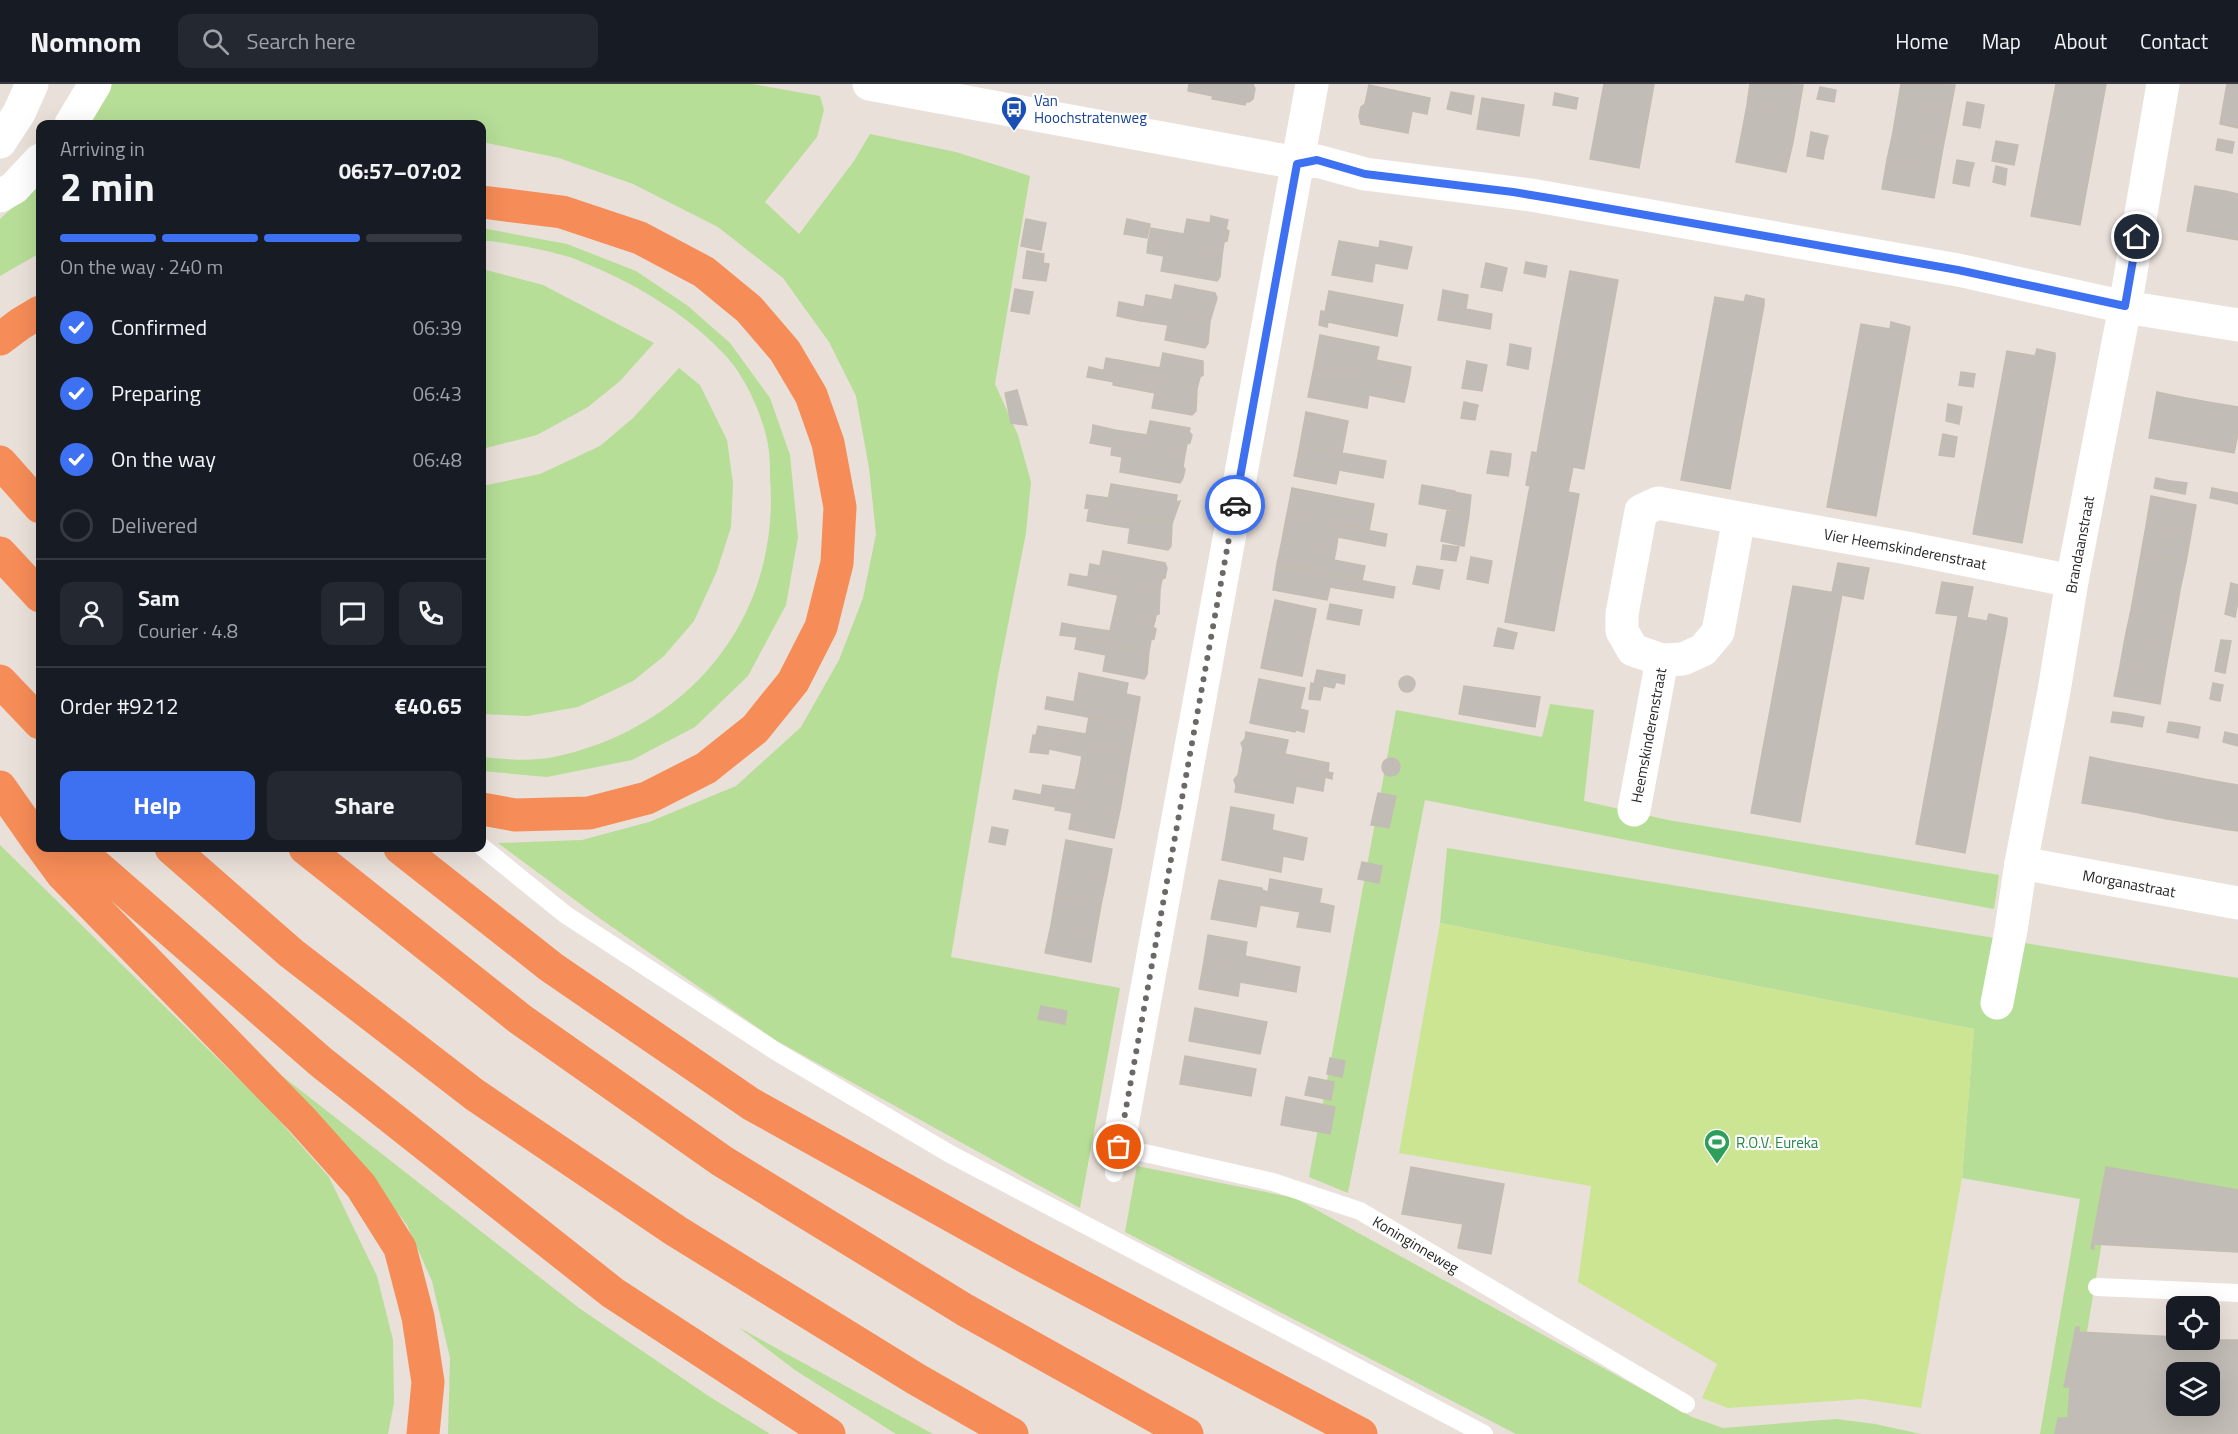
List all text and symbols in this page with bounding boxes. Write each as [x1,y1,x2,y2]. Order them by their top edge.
search box [178,14,598,68]
text: Nomnom [30,20,142,63]
text: Search here [247,24,356,58]
icon: search [199,25,232,58]
text: Home [1895,25,1949,57]
text: Map [1982,25,2021,57]
text: About [2054,25,2107,57]
text: Contact [2140,25,2208,57]
place label: Van Hoochstratenweg [1034,89,1147,129]
bus stop icon: Van Hoochstratenweg [999,94,1029,132]
text: Arriving in [60,133,145,164]
text: 06:57–07:02 [339,154,462,188]
text: 2 min [60,157,155,216]
pin [2111,211,2162,262]
icon: home [2120,220,2153,253]
text: On the way · 240 m [60,251,223,282]
text: Confirmed [111,310,207,344]
icon: check [60,311,93,344]
text: 06:39 [413,312,462,343]
text: Preparing [111,376,201,410]
icon: check [60,377,93,410]
text: 06:43 [413,378,462,409]
text: On the way [111,442,216,476]
icon: check [60,443,93,476]
text: 06:48 [413,444,462,475]
courier [1205,475,1265,535]
icon: car [1219,489,1252,522]
street label: Brandaanstraat [2059,493,2100,595]
text: Delivered [111,508,198,542]
street label: Vier Heemskinderenstraat [1822,522,1990,575]
text: Sam [138,581,180,615]
button: person [60,582,123,645]
button: chat [321,582,384,645]
button: phone [399,582,462,645]
text: Courier · 4.8 [138,615,238,646]
street label: Heemskinderenstraat [1624,665,1672,805]
text: Order #9212 [60,689,179,723]
text: €40.65 [395,689,462,723]
button: Help [60,771,255,840]
button: Share [267,771,462,840]
street label: Morganastraat [2081,863,2178,903]
pin [1093,1121,1144,1172]
sports icon: R.O.V. Eureka [1702,1127,1732,1165]
icon: bag [1102,1130,1135,1163]
place label: R.O.V. Eureka [1736,1131,1819,1154]
street label: Koninginneweg [1368,1210,1464,1279]
map controls [2166,1296,2220,1416]
button: locate [2166,1296,2220,1350]
button: layers [2166,1362,2220,1416]

